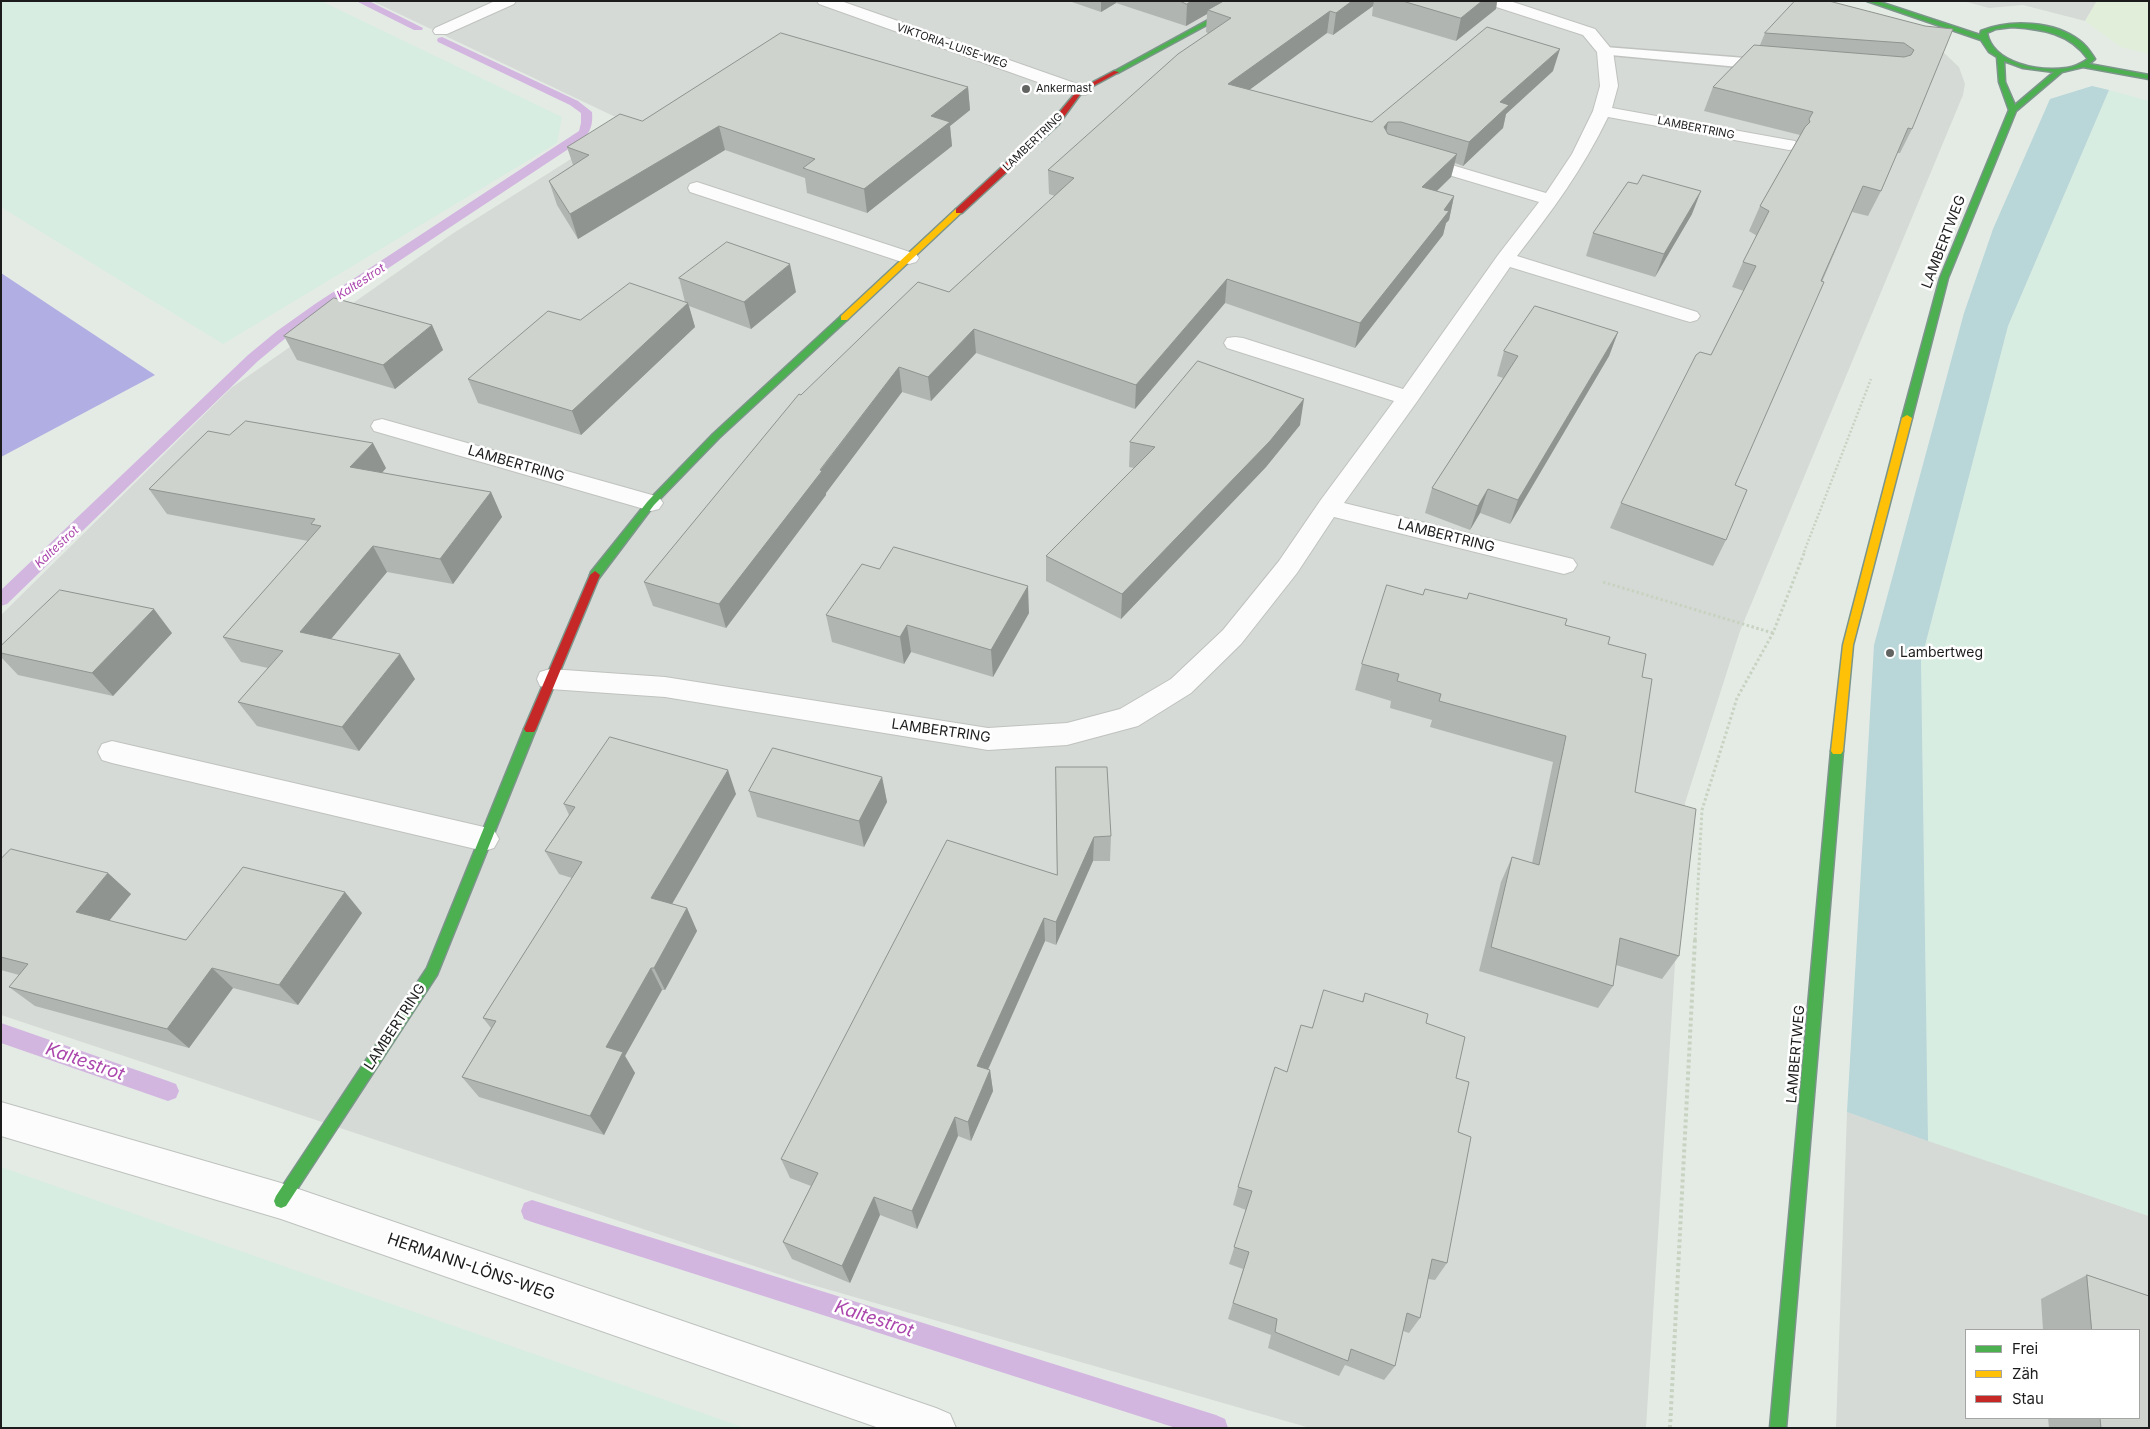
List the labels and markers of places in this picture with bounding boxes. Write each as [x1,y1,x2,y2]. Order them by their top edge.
place label: Ankermast [1036,82,1092,96]
marker: Ankermast [1020,83,1032,95]
place label: Lambertweg [1900,645,1983,661]
marker: Lambertweg [1884,647,1896,659]

